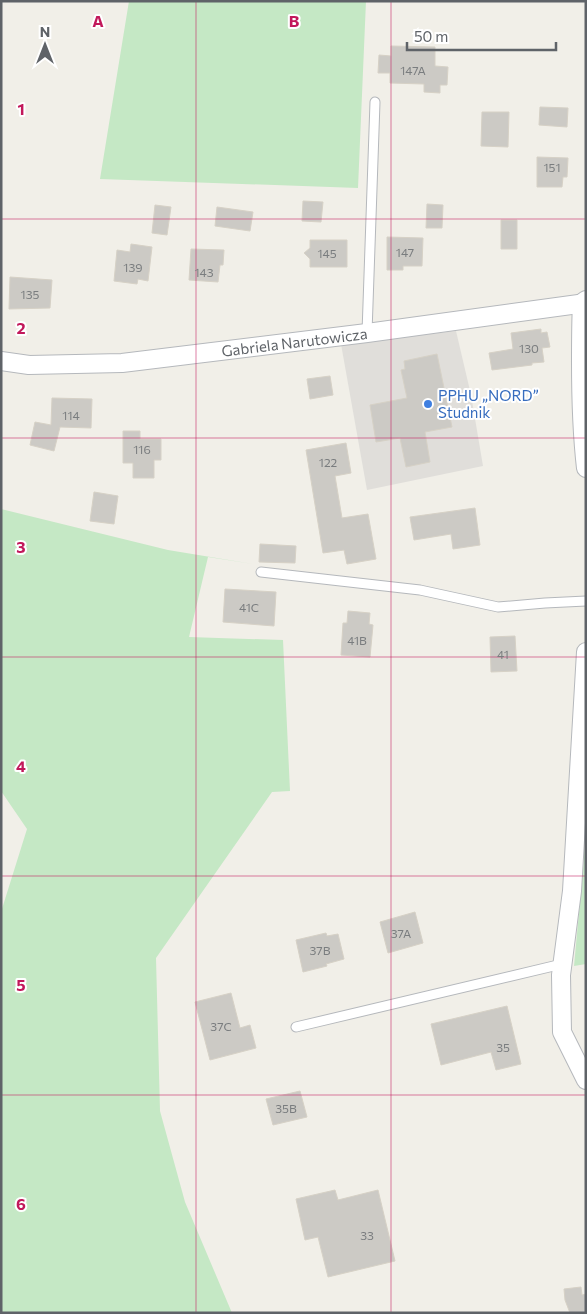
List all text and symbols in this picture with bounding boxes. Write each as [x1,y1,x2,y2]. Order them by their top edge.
text: A [92,11,104,30]
text: B [289,11,300,30]
north arrow [20,20,70,70]
scale bar [407,20,556,52]
text: N [40,23,50,40]
text: 50 m [414,27,448,45]
house number: 147A [400,63,426,77]
text: 1 [17,99,25,118]
house number: 151 [543,160,561,174]
house number: 147 [396,245,414,259]
house number: 145 [317,246,337,260]
house number: 139 [123,260,143,274]
house number: 143 [194,265,214,279]
house number: 135 [21,287,40,301]
text: 2 [16,318,26,337]
street label: Gabriela Narutowicza [220,324,368,360]
house number: 130 [519,341,539,355]
place label: PPHU „NORD” Studnik [438,386,539,421]
marker: PPHU „NORD” Studnik [422,398,434,410]
house number: 114 [62,408,80,422]
house number: 116 [133,442,151,456]
house number: 122 [319,455,338,469]
text: 3 [16,537,26,556]
house number: 41C [239,600,259,614]
house number: 41B [347,633,367,647]
house number: 41 [497,647,509,661]
text: 4 [16,756,26,775]
house number: 37A [391,926,411,940]
house number: 37B [310,943,331,957]
text: 5 [16,975,26,994]
house number: 37C [210,1019,232,1033]
house number: 35 [496,1040,510,1054]
house number: 35B [275,1101,297,1115]
text: 6 [16,1194,26,1213]
house number: 33 [360,1228,374,1242]

